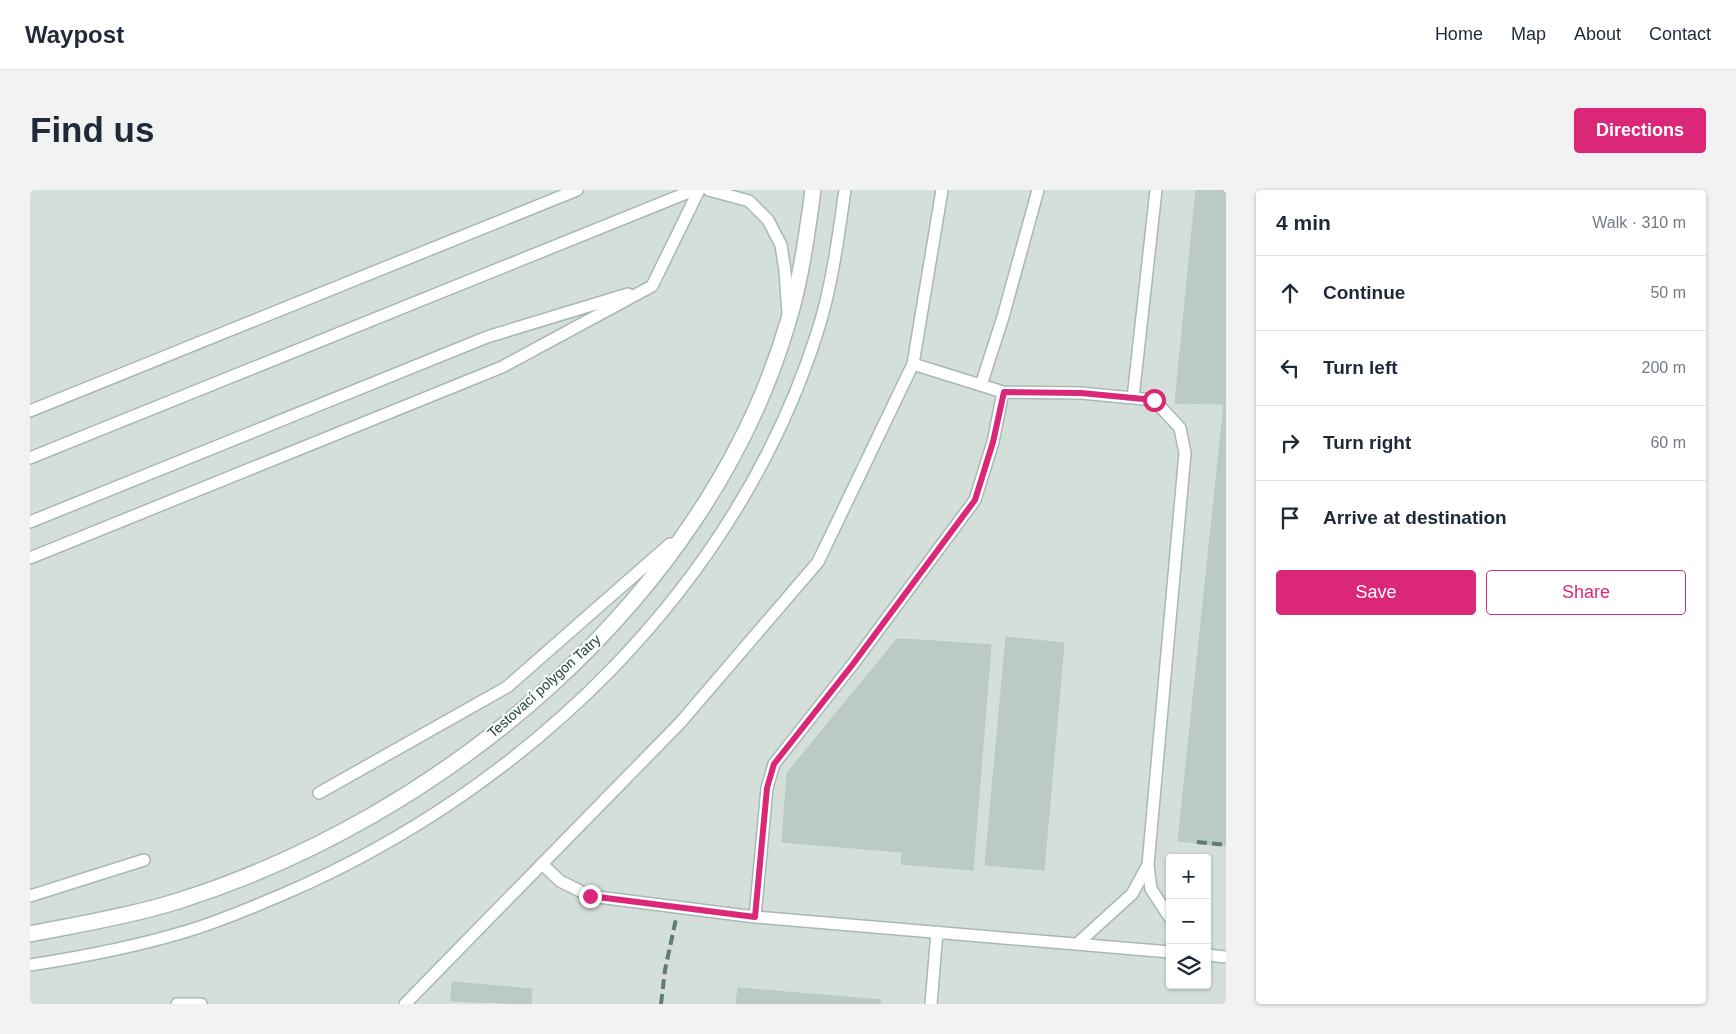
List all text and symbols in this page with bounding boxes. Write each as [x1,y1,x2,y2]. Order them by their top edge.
text: Waypost [25,21,124,48]
text: Home [1435,24,1483,44]
text: Map [1511,24,1546,44]
text: About [1574,24,1621,44]
text: Contact [1649,24,1711,44]
button: Directions [1574,108,1706,153]
text: Find us [30,110,154,149]
text: 4 min [1276,211,1331,234]
text: Walk · 310 m [1592,214,1686,231]
icon: ahead [1276,279,1304,307]
text: Continue [1323,282,1405,303]
text: 50 m [1650,284,1686,301]
icon: left [1276,354,1304,382]
text: Turn left [1323,357,1398,378]
text: 200 m [1642,359,1686,376]
route start [1143,389,1166,412]
icon: right [1276,429,1304,457]
text: Turn right [1323,432,1411,453]
text: 60 m [1650,434,1686,451]
icon: arrive [1276,504,1304,532]
text: Arrive at destination [1323,507,1507,528]
button: Save [1276,570,1476,615]
button: Share [1486,570,1686,615]
street label: Testovací polygon Tatry [484,631,604,741]
map controls [1166,854,1211,989]
button: + [1166,854,1211,899]
route end [579,885,602,908]
button: − [1166,899,1211,944]
button: layers [1166,944,1211,989]

